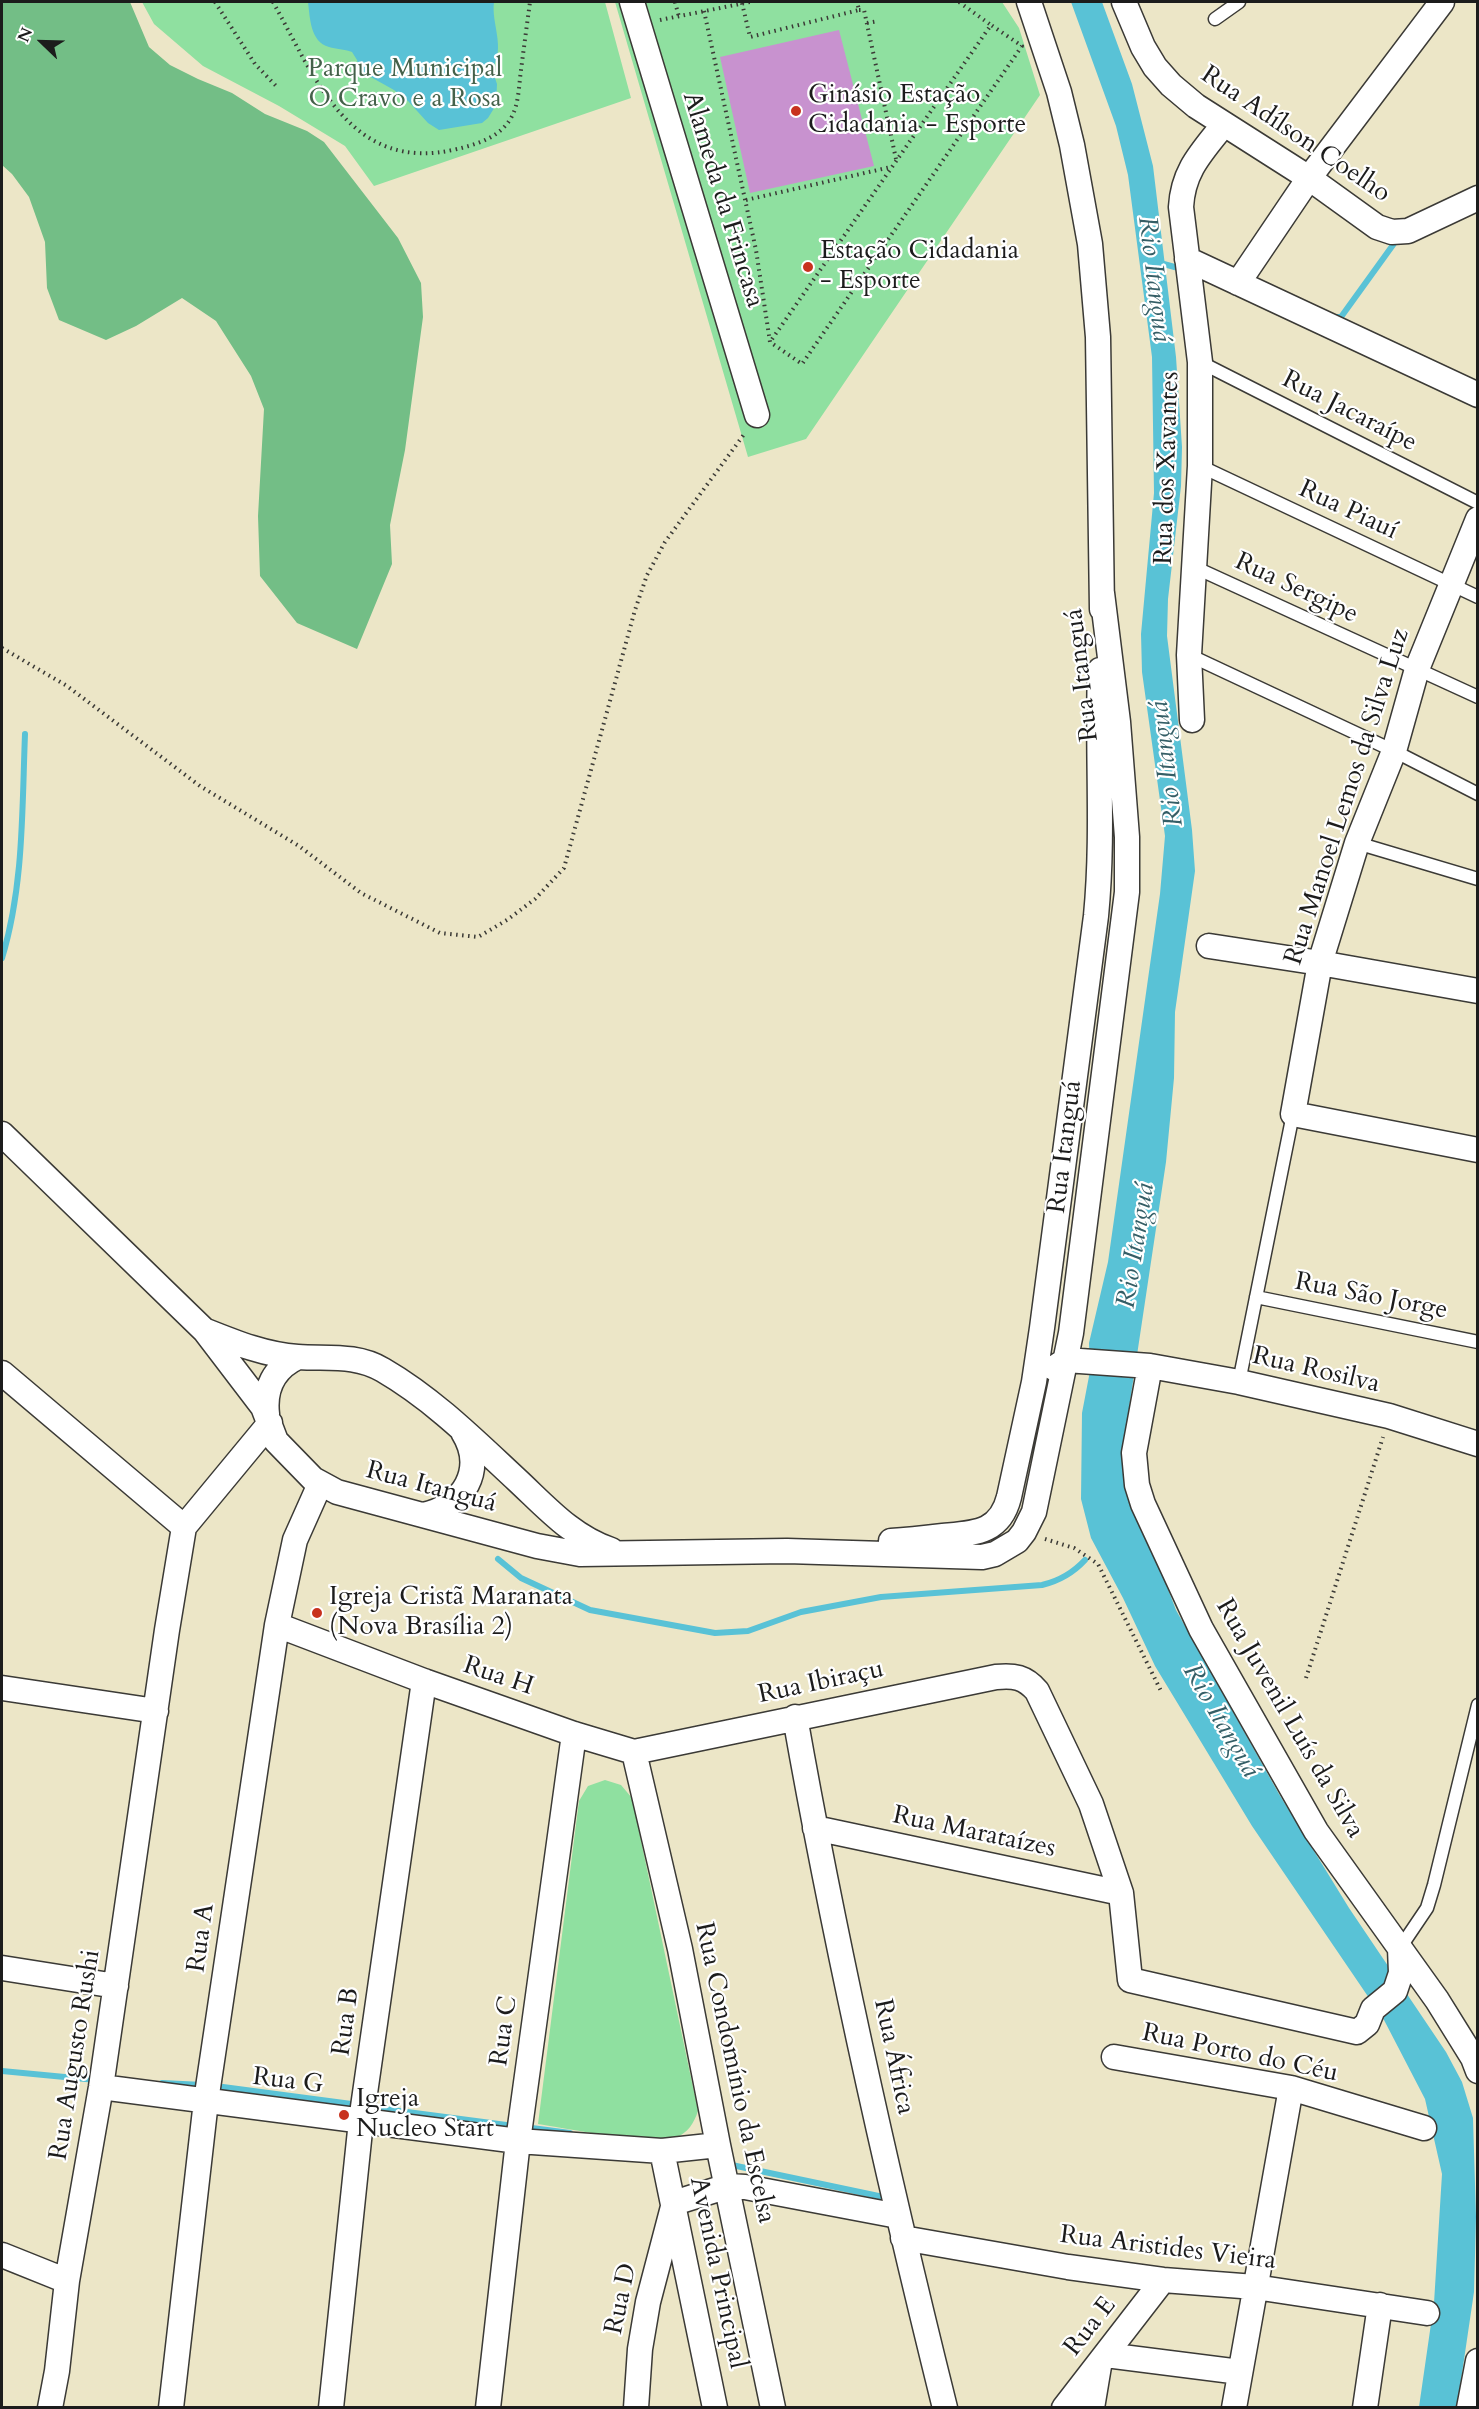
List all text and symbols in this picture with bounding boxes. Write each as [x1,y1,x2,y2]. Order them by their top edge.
north arrow [12,12,72,72]
text: N [13,24,38,46]
park label: Parque Municipal O Cravo e a Rosa [308,54,502,116]
street label: Rua Adílson Coelho [1194,60,1396,210]
place label: Ginásio Estação Cidadania - Esporte [808,80,1026,142]
street label: Alameda da Frincasa [674,88,770,312]
marker: Ginásio Estação Cidadania - Esporte [789,104,803,118]
water label: Rio Itanguá [1129,214,1177,344]
place label: Estação Cidadania - Esporte [820,236,1019,298]
marker: Estação Cidadania - Esporte [801,260,815,274]
street label: Rua Jacaraípe [1276,365,1422,459]
street label: Rua dos Xavantes [1149,371,1187,565]
street label: Rua Piauí [1293,474,1403,548]
street label: Rua Sergipe [1229,547,1363,631]
street label: Rua Itanguá [1059,607,1107,743]
street label: Rua Manoel Lemos da Silva Luz [1279,625,1417,969]
water label: Rio Itanguá [1144,699,1192,829]
street label: Rua Itanguá [1042,1079,1090,1215]
water label: Rio Itanguá [1111,1181,1163,1311]
street label: Rua São Jorge [1292,1267,1450,1327]
street label: Rua Rosilva [1249,1341,1383,1401]
street label: Rua Itanguá [362,1456,500,1520]
place label: Igreja Cristã Maranata (Nova Brasília 2) [329,1582,573,1643]
street label: Rua Juvenil Luís da Silva [1208,1594,1370,1844]
marker: Igreja Cristã Maranata (Nova Brasília 2) [310,1606,324,1620]
street label: Rua H [459,1650,537,1704]
street label: Rua Ibiraçu [755,1654,887,1712]
water label: Rio Itanguá [1174,1658,1266,1784]
street label: Rua Marataízes [890,1801,1058,1865]
street label: Rua A [182,1902,222,1974]
street label: Rua Condomínio da Escelsa [687,1920,781,2226]
street label: Rua Augusto Rushi [44,1948,108,2162]
street label: Rua B [327,1986,367,2058]
street label: Rua C [485,1994,525,2068]
street label: Rua África [866,1997,920,2117]
street label: Rua Porto do Céu [1139,2018,1341,2090]
street label: Rua G [251,2062,325,2102]
place label: Igreja Nucleo Start [356,2084,494,2146]
marker: Igreja Nucleo Start [337,2108,351,2122]
street label: Avenida Principal [681,2174,753,2372]
street label: Rua Aristides Vieira [1058,2220,1278,2278]
street label: Rua D [599,2261,645,2337]
street label: Rua E [1058,2291,1124,2363]

